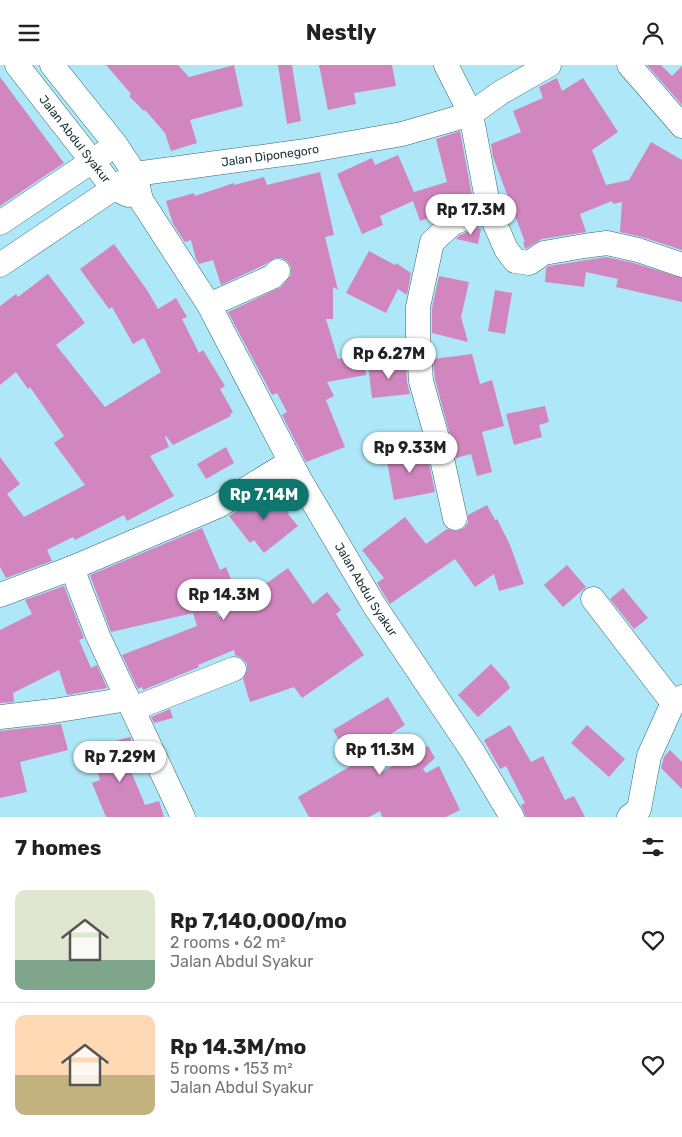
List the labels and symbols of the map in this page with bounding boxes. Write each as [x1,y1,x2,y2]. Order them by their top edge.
street label: Jalan Abdul Syakur [36,92,114,186]
street label: Jalan Diponegoro [220,142,320,169]
pin: Rp 17.3M [419,193,523,236]
pin: Rp 6.27M [337,337,441,380]
pin: Rp 9.33M [358,431,462,474]
pin: Rp 7.14M [212,479,316,521]
street label: Jalan Abdul Syakur [332,540,400,639]
pin: Rp 14.3M [172,579,276,621]
pin: Rp 11.3M [328,733,432,776]
pin: Rp 7.29M [68,741,172,783]

